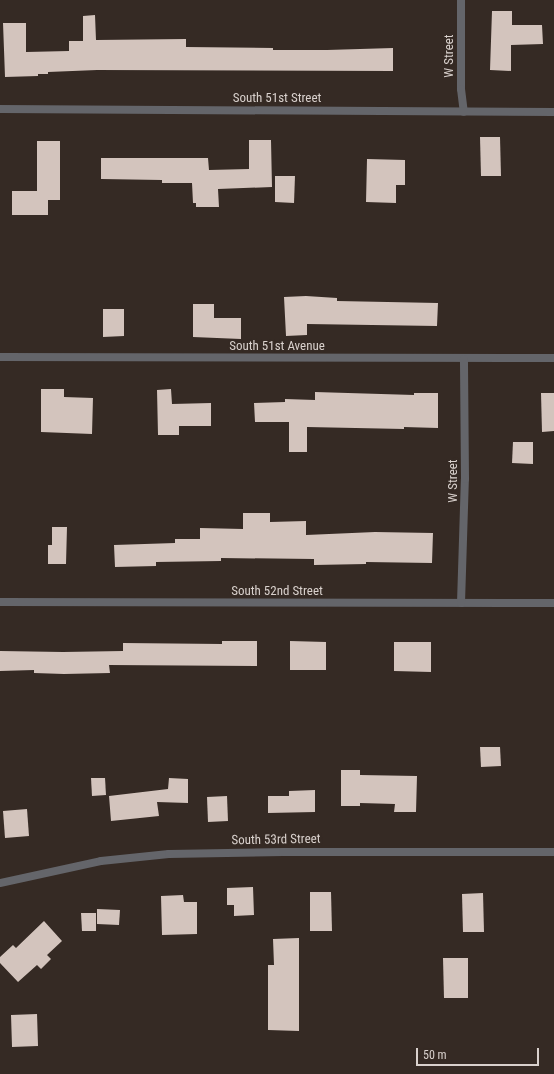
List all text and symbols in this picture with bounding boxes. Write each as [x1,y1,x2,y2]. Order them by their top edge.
street label: W Street [441,34,457,78]
street label: South 51st Street [233,90,321,106]
street label: South 51st Avenue [229,338,325,354]
street label: W Street [445,459,461,503]
street label: South 52nd Street [231,583,323,599]
street label: South 53rd Street [231,831,321,849]
scale bar [418,1040,541,1066]
text: 50 m [423,1048,447,1062]

